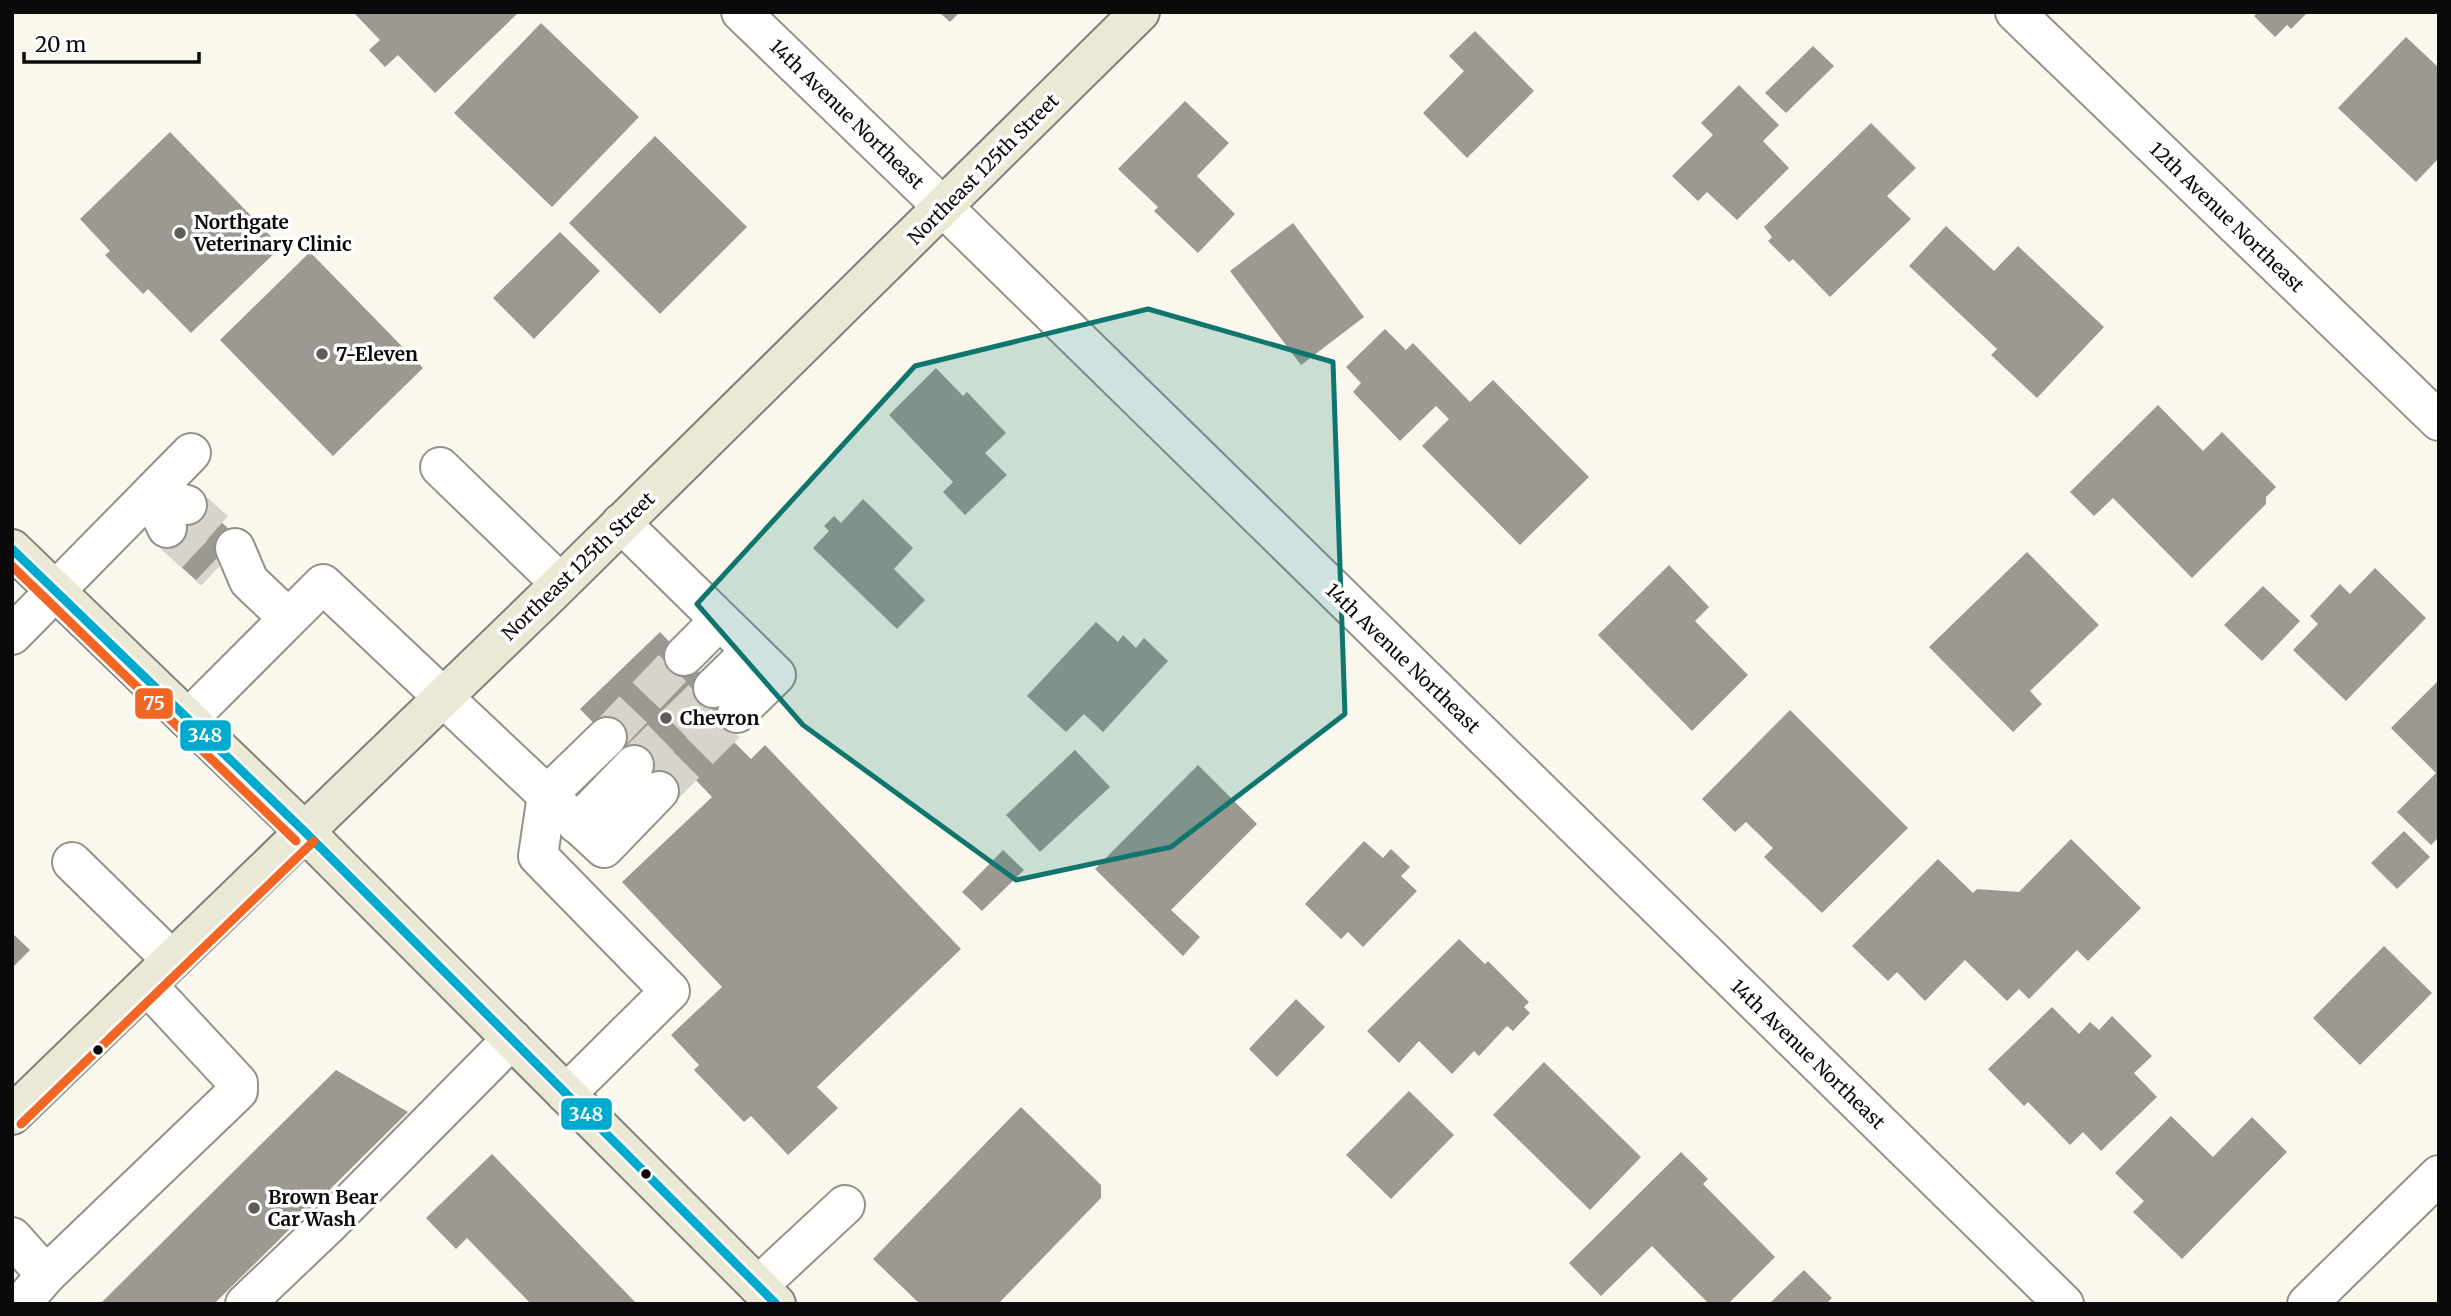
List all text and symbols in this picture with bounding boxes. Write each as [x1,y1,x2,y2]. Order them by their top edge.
scale bar [24,21,200,65]
text: 20 m [35,31,87,58]
street label: 14th Avenue Northeast [765,34,930,194]
street label: Northeast 125th Street [903,88,1064,249]
street label: 12th Avenue Northeast [2145,137,2310,298]
place label: Northgate Veterinary Clinic [193,210,352,256]
marker: Northgate Veterinary Clinic [172,225,188,241]
place label: 7-Eleven [336,342,418,366]
marker: 7-Eleven [314,346,330,362]
street label: Northeast 125th Street [496,486,660,645]
street label: 14th Avenue Northeast [1321,578,1486,738]
line badge: 75 [134,687,174,720]
text: 75 [143,691,165,715]
place label: Chevron [680,706,759,730]
marker: Chevron [658,710,674,726]
line badge: 348 [179,719,232,752]
text: 348 [188,723,222,747]
street label: 14th Avenue Northeast [1726,974,1891,1134]
unlabelled marker [91,1043,105,1057]
line badge: 348 [560,1097,613,1131]
text: 348 [569,1102,603,1126]
unlabelled marker [639,1167,653,1181]
place label: Brown Bear Car Wash [268,1185,378,1231]
marker: Brown Bear Car Wash [246,1200,262,1216]

